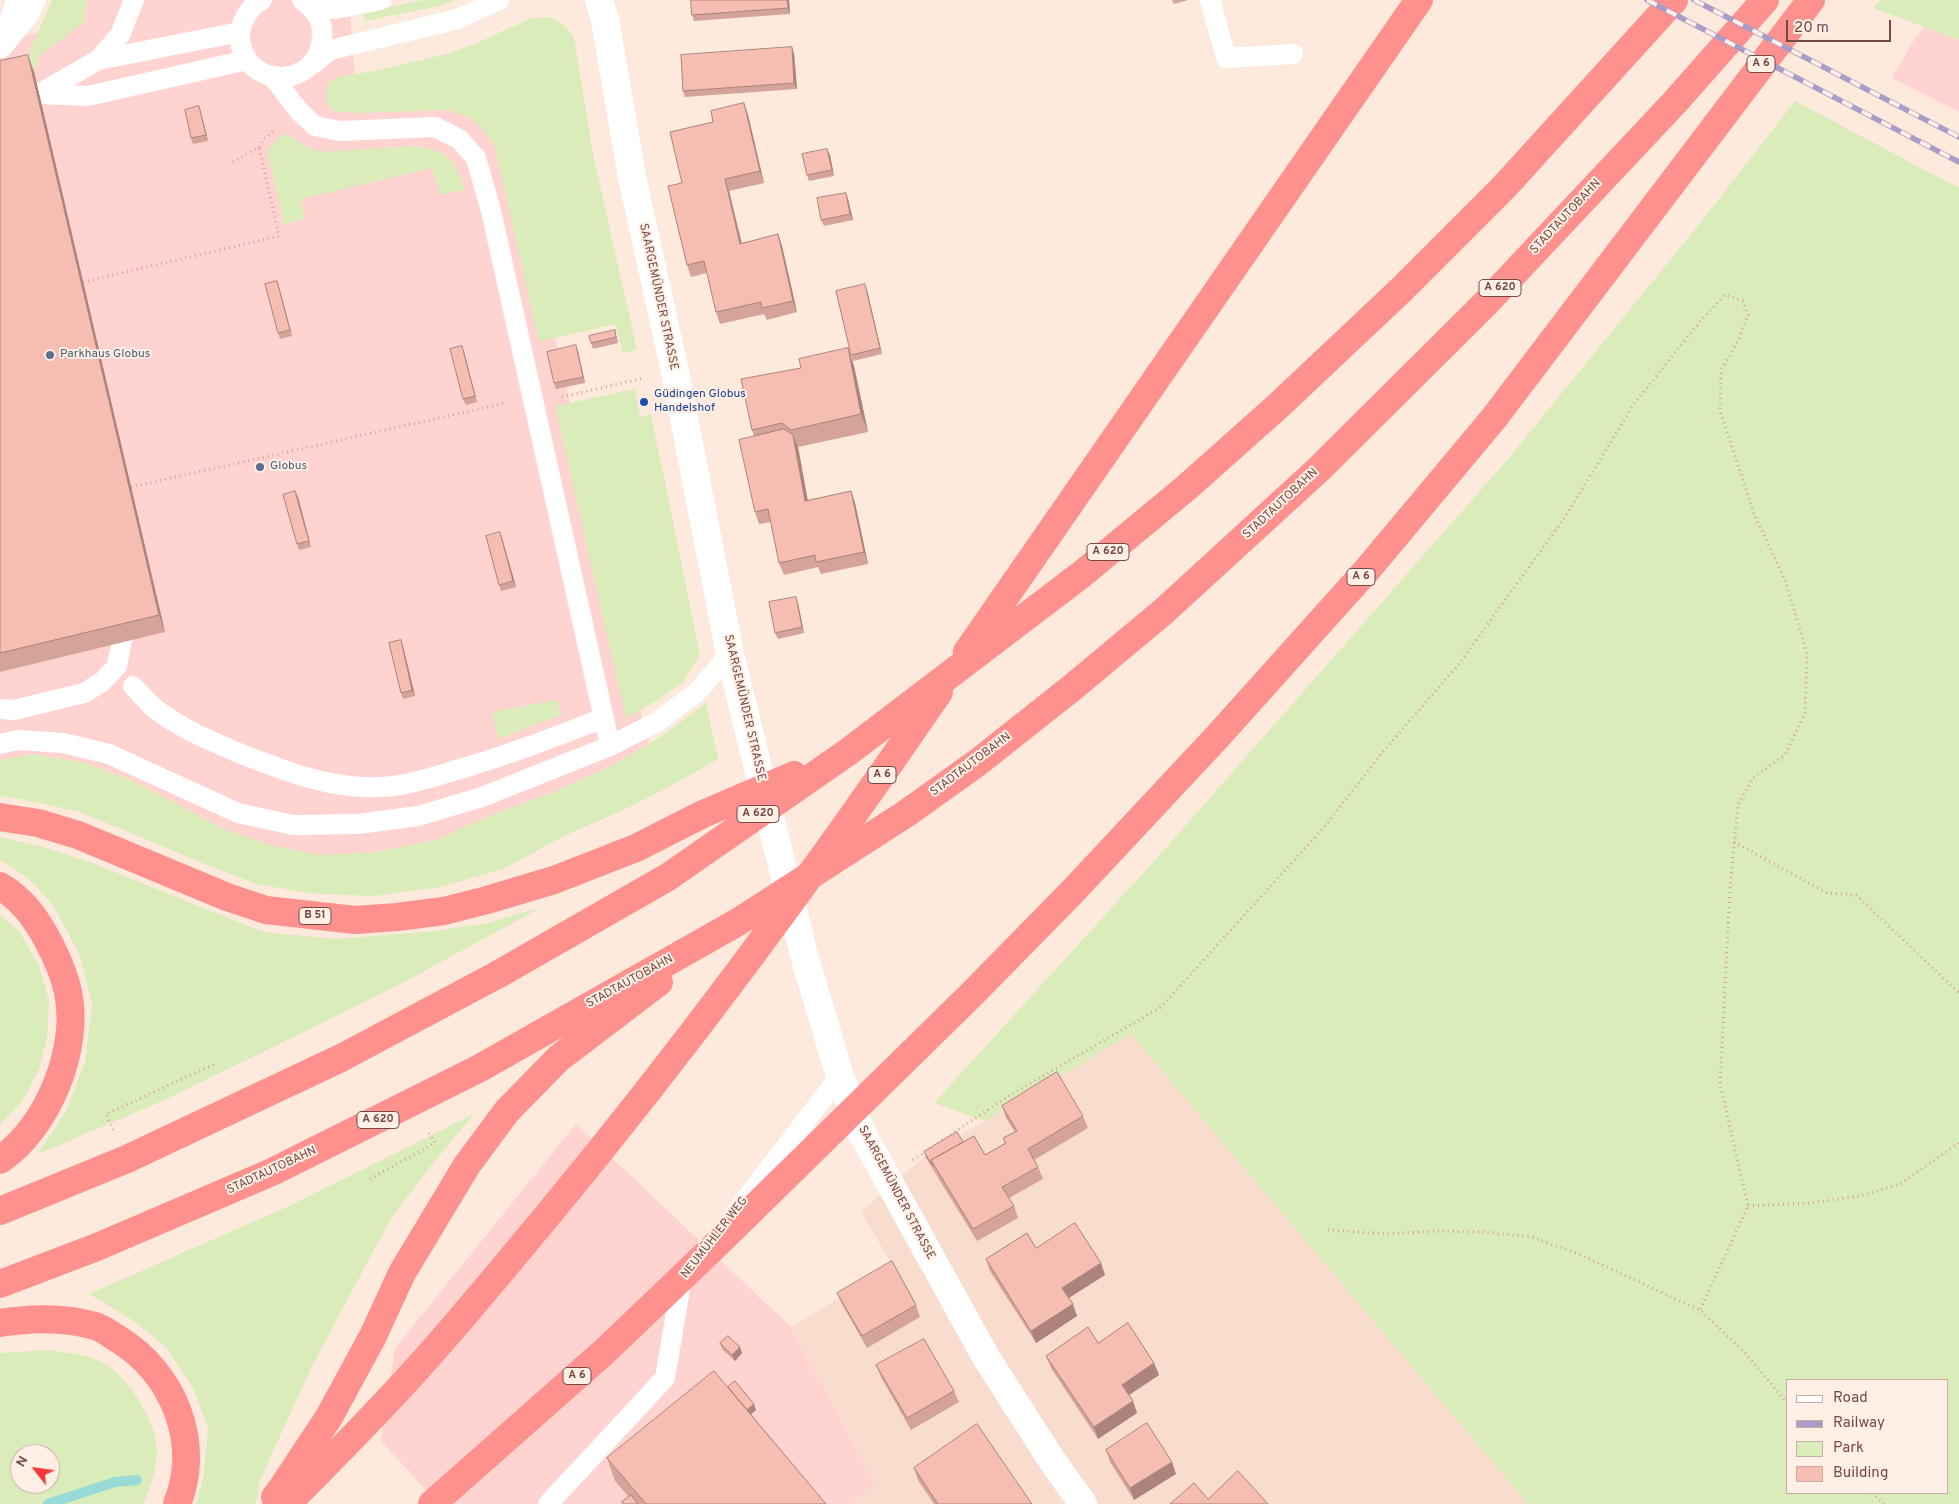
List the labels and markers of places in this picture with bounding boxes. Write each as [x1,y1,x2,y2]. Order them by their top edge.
place label: Parkhaus Globus [60,348,150,362]
marker: Parkhaus Globus [44,349,56,361]
place label: Güdingen Globus Handelshof [654,388,746,416]
marker: Güdingen Globus Handelshof [638,396,650,408]
place label: Globus [270,460,307,474]
marker: Globus [254,461,266,473]

